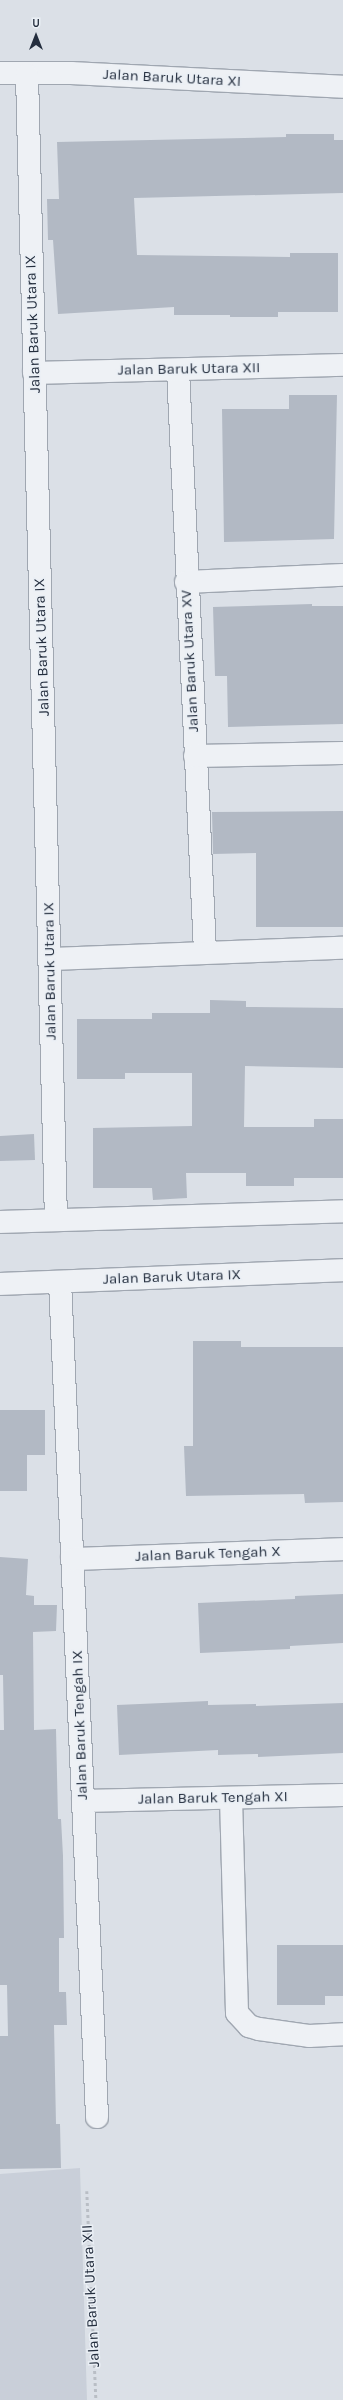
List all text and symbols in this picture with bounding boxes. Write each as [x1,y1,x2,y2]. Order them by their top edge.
north arrow [16,16,56,56]
text: U [32,17,40,30]
street label: Jalan Baruk Utara XI [103,65,241,91]
street label: Jalan Baruk Utara IX [22,255,44,393]
street label: Jalan Baruk Utara XII [118,359,260,379]
street label: Jalan Baruk Utara IX [31,578,53,716]
street label: Jalan Baruk Utara XV [177,589,203,733]
street label: Jalan Baruk Utara IX [40,902,60,1040]
street label: Jalan Baruk Utara IX [103,1266,241,1288]
street label: Jalan Baruk Tengah X [135,1542,281,1566]
street label: Jalan Baruk Tengah IX [68,1650,92,1800]
street label: Jalan Baruk Tengah XI [138,1788,288,1808]
street label: Jalan Baruk Utara XII [78,2224,104,2368]

